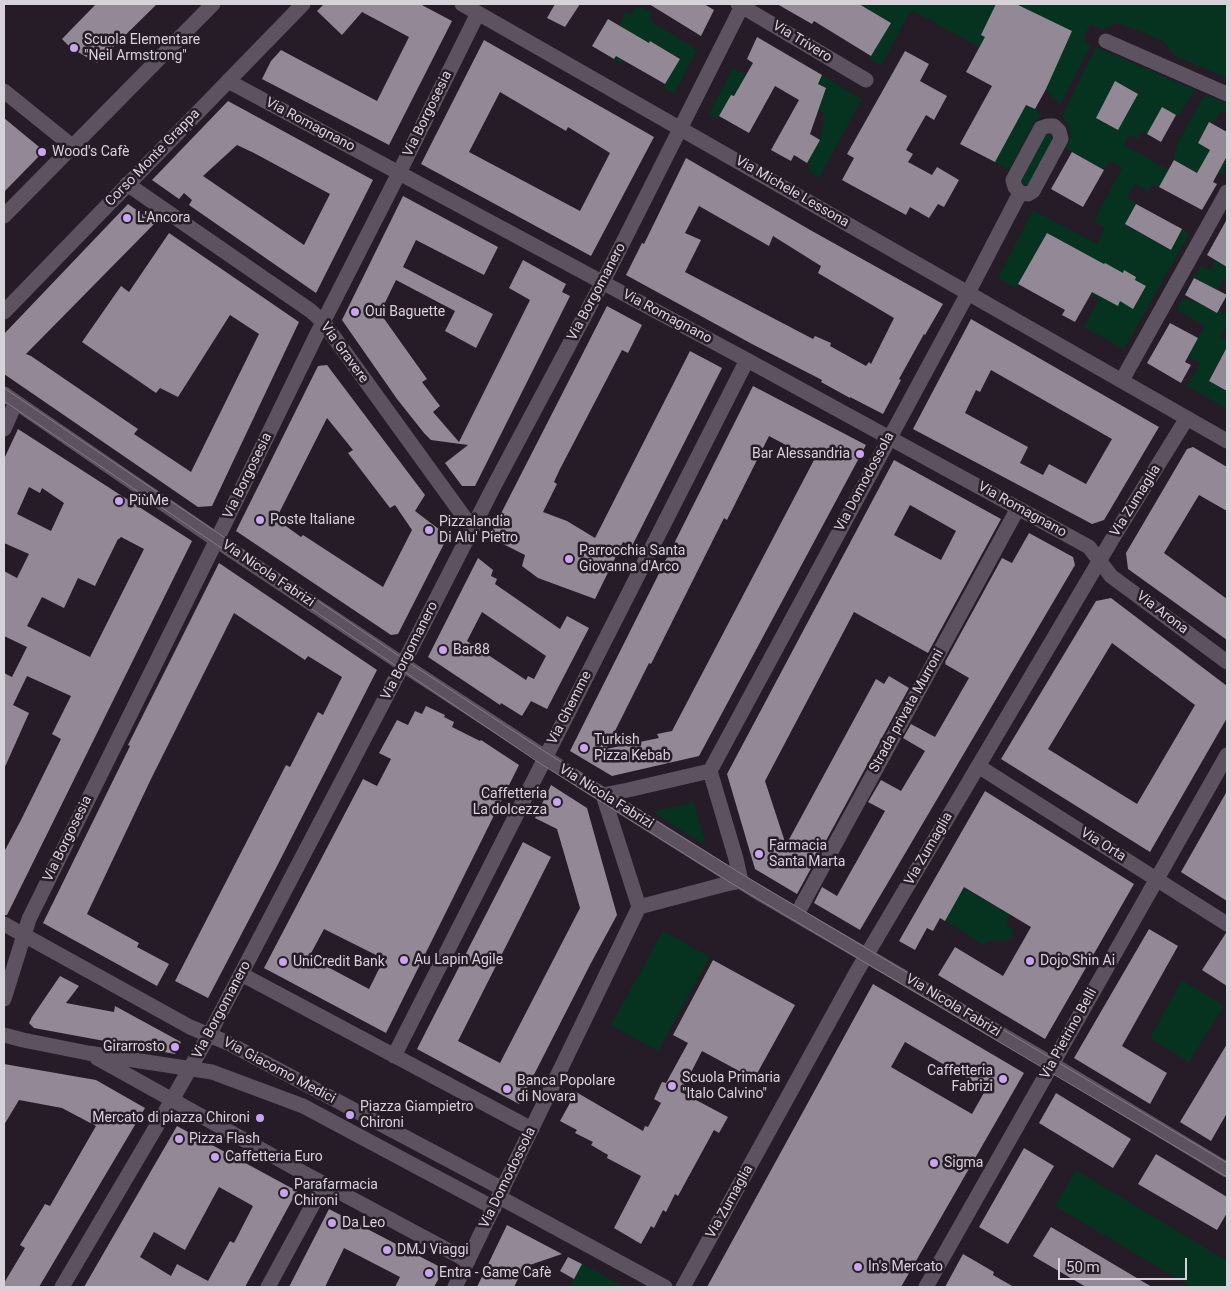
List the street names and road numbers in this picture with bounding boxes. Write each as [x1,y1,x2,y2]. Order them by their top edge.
street label: Via Trivero [769,18,835,66]
street label: Via Borgosesia [400,68,456,160]
street label: Via Romagnano [262,94,358,156]
street label: Corso Monte Grappa [102,106,204,210]
street label: Via Michele Lessona [732,153,852,231]
street label: Via Borgomanero [564,240,630,344]
street label: Via Romagnano [619,286,715,348]
street label: Via Gravere [316,319,372,387]
street label: Via Domodossola [832,429,898,535]
street label: Via Borgosesia [220,430,276,522]
street label: Via Zumaglia [1107,462,1165,540]
street label: Via Romagnano [975,479,1069,541]
street label: Via Nicola Fabrizi [219,537,317,611]
street label: Via Arona [1133,588,1191,638]
street label: Via Borgomanero [378,599,442,703]
street label: Strada privata Murroni [866,646,948,776]
street label: Via Ghemme [544,669,596,747]
street label: Via Nicola Fabrizi [556,761,656,833]
street label: Via Borgosesia [40,793,96,885]
street label: Via Zumaglia [901,809,957,889]
street label: Via Orta [1077,825,1129,865]
street label: Via Borgomanero [189,958,255,1062]
street label: Via Nicola Fabrizi [902,971,1004,1041]
street label: Via Pietrino Belli [1037,986,1101,1082]
street label: Via Giacomo Medici [220,1034,338,1108]
street label: Via Domodossola [476,1125,540,1231]
street label: Via Zumaglia [703,1162,757,1242]

